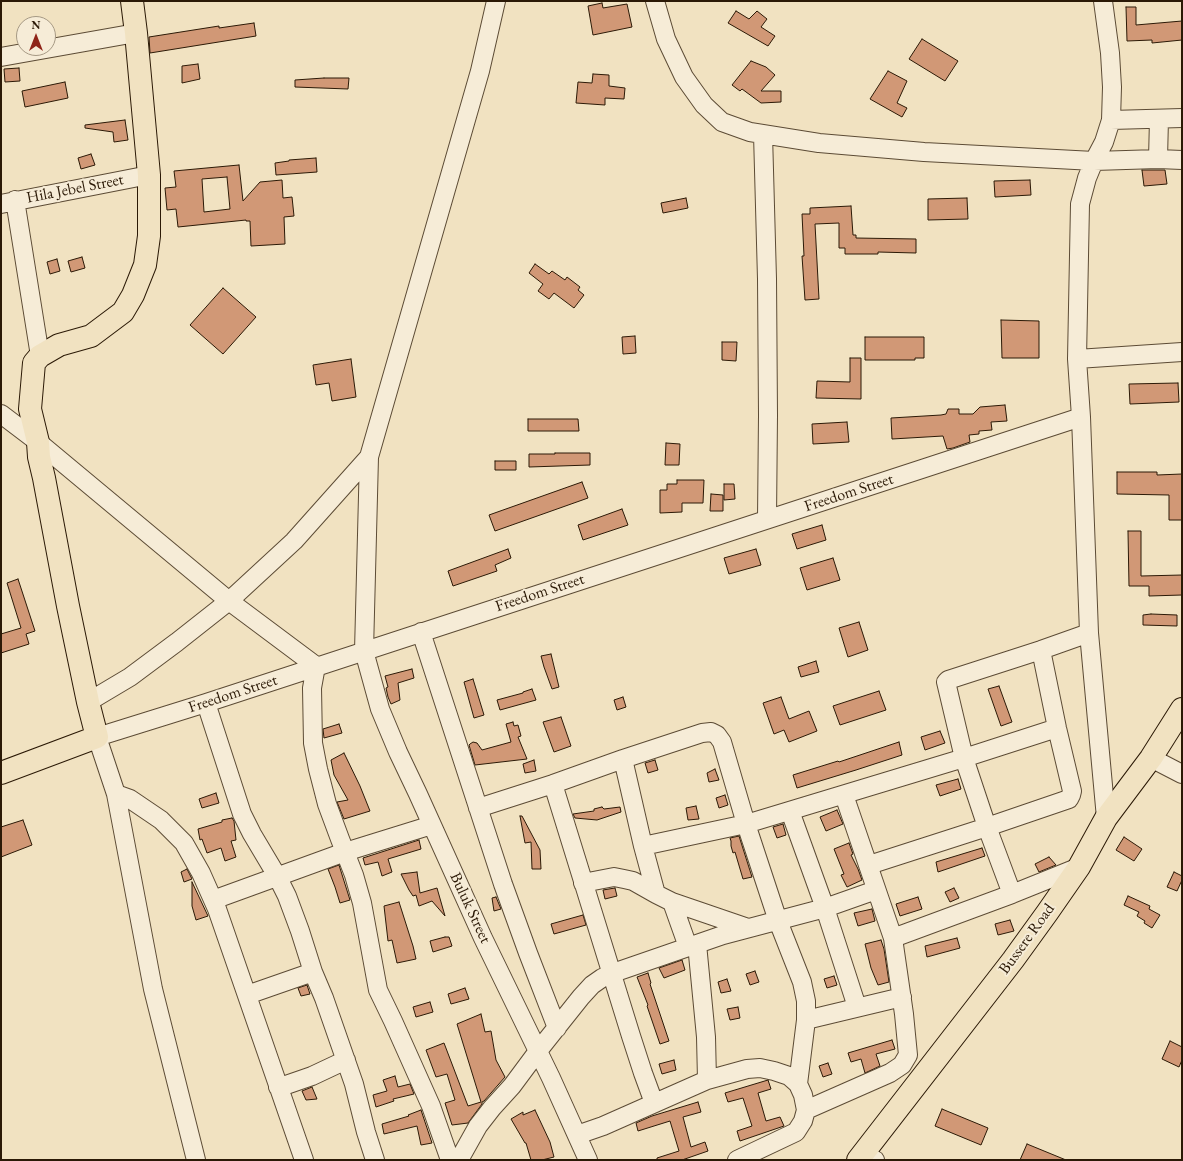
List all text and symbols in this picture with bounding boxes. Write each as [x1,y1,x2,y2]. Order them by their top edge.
north arrow [16,16,56,56]
text: N [32,18,40,32]
street label: Hila Jebel Street [25,170,125,208]
street label: Freedom Street [802,470,896,516]
street label: Freedom Street [493,570,587,616]
street label: Freedom Street [186,671,280,717]
street label: Buluk Street [445,870,495,946]
street label: Bussere Road [995,900,1059,978]

